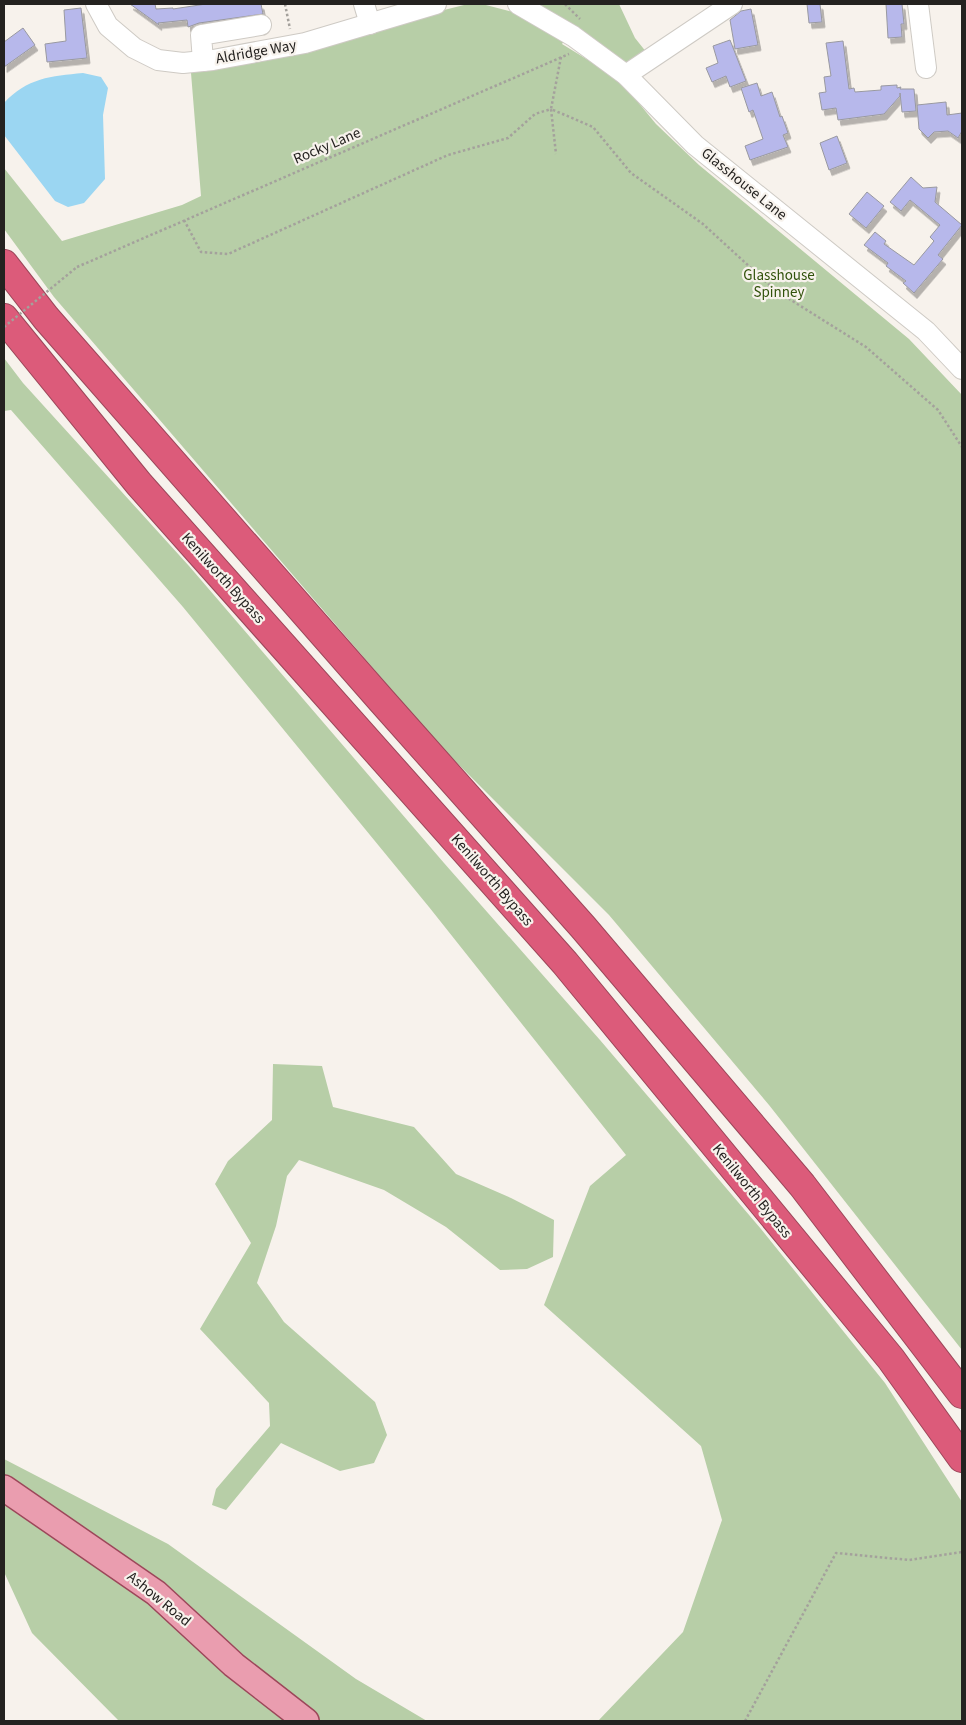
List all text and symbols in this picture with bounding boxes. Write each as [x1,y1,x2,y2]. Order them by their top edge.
street label: Aldridge Way [214,35,298,69]
street label: Rocky Lane [290,122,364,170]
street label: Glasshouse Lane [697,143,791,225]
park label: Glasshouse Spinney [743,265,815,303]
street label: Kenilworth Bypass [176,528,270,628]
street label: Kenilworth Bypass [446,829,538,931]
street label: Kenilworth Bypass [707,1139,797,1243]
street label: Ashow Road [122,1567,196,1631]

